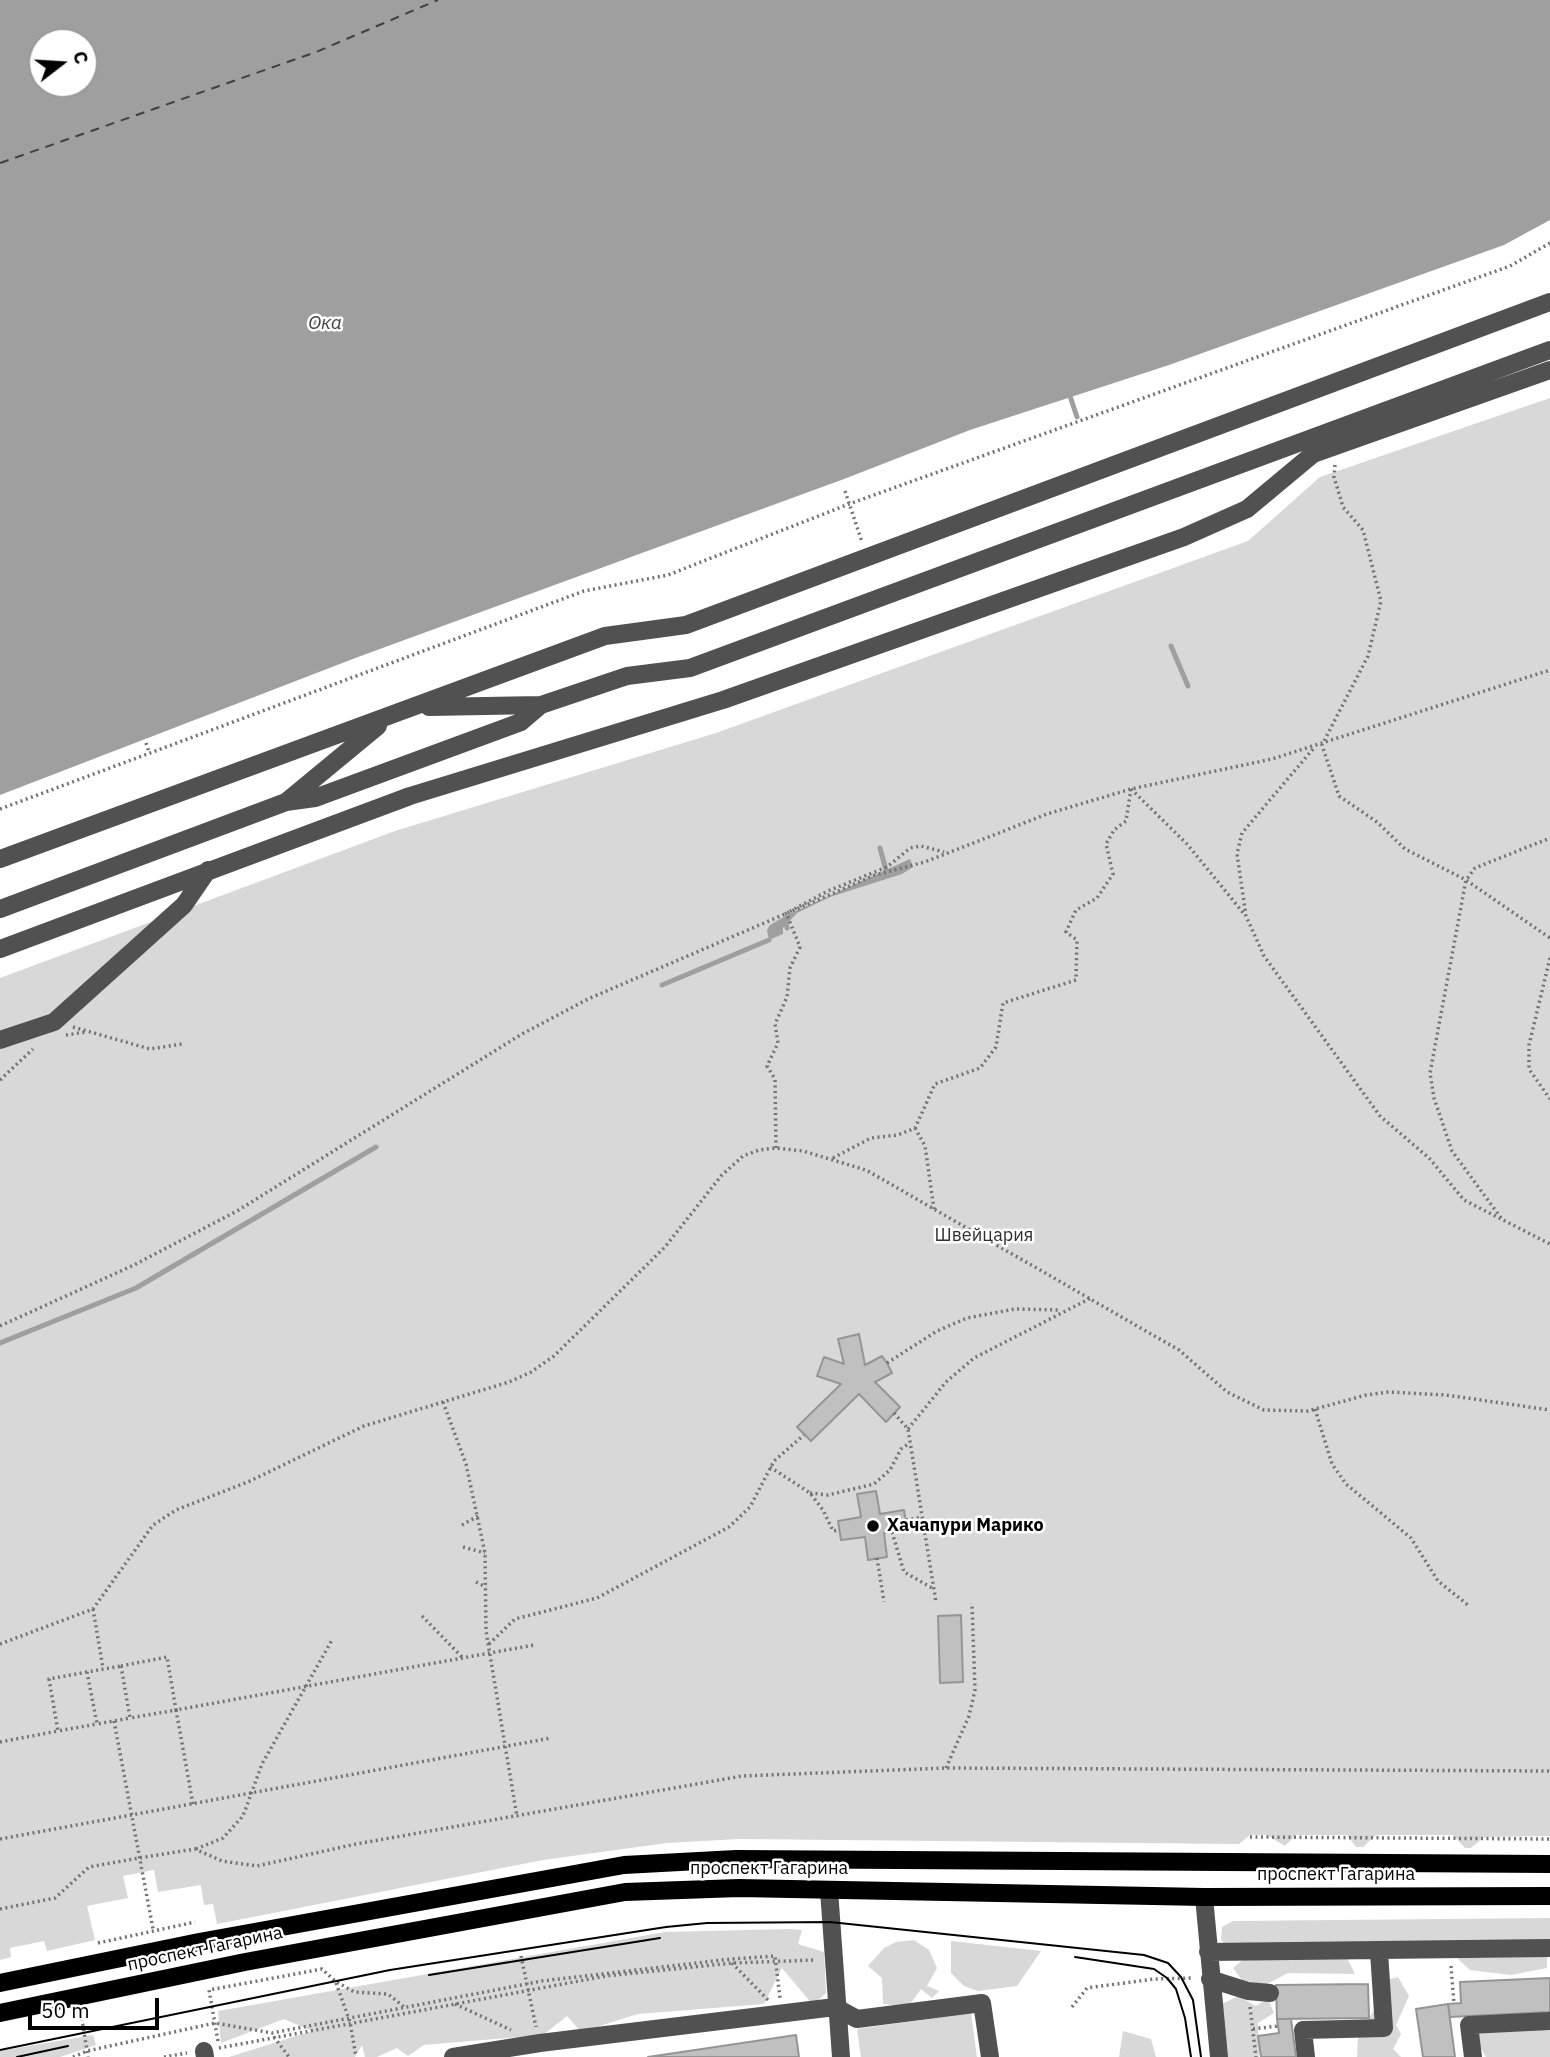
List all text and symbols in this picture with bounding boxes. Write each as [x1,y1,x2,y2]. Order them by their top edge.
north arrow [28,28,98,98]
text: С [68,48,94,67]
water label: Ока [308,313,342,335]
park label: Швейцария [935,1225,1033,1247]
place label: Хачапури Марико [887,1515,1044,1537]
marker: Хачапури Марико [865,1518,881,1534]
street label: проспект Гагарина [690,1858,848,1880]
street label: проспект Гагарина [1257,1864,1415,1886]
street label: проспект Гагарина [125,1922,285,1976]
scale bar [32,1983,163,2027]
text: 50 m [41,1996,90,2024]

